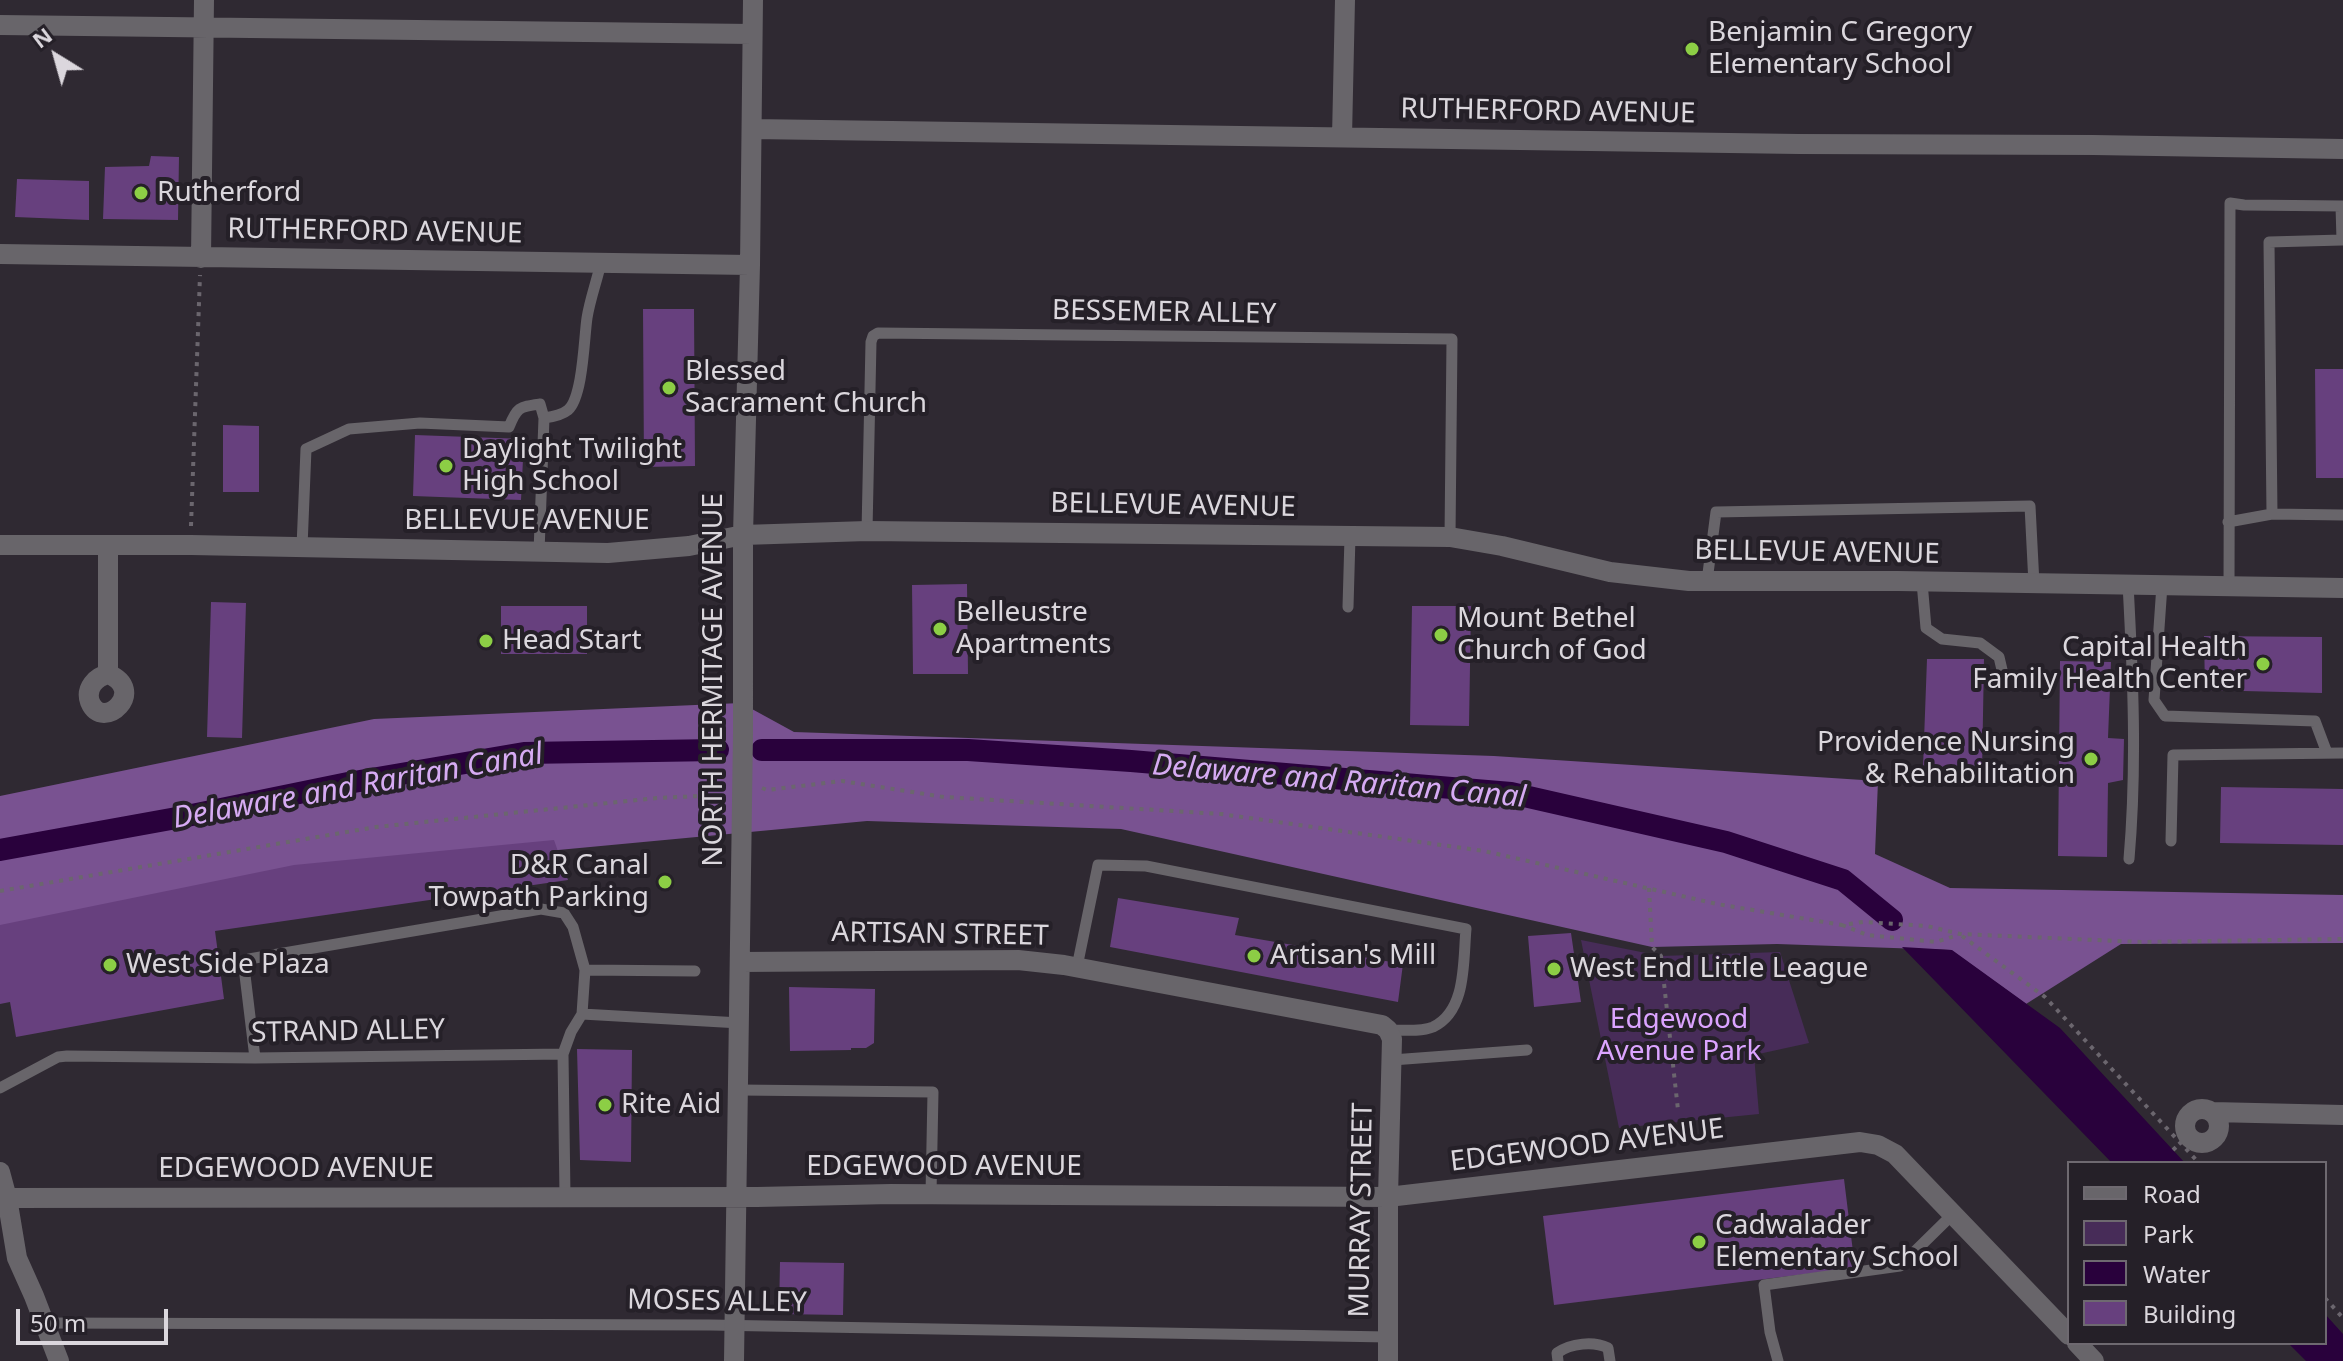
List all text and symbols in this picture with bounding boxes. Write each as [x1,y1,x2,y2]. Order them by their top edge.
north arrow [16,16,96,96]
place label: Benjamin C Gregory Elementary School [1708,16,1972,82]
text: N [25,19,58,54]
marker: Benjamin C Gregory Elementary School [1683,40,1701,58]
street label: RUTHERFORD AVENUE [1400,93,1696,131]
place label: Rutherford [157,176,301,210]
marker: Rutherford [132,184,150,202]
street label: RUTHERFORD AVENUE [227,213,523,251]
street label: BESSEMER ALLEY [1052,294,1276,332]
place label: Blessed Sacrament Church [685,355,927,421]
marker: Blessed Sacrament Church [660,379,678,397]
place label: Daylight Twilight High School [462,433,682,499]
marker: Daylight Twilight High School [437,457,455,475]
street label: BELLEVUE AVENUE [1050,487,1296,525]
street label: NORTH HERMITAGE AVENUE [697,493,731,867]
street label: BELLEVUE AVENUE [404,504,650,538]
street label: BELLEVUE AVENUE [1694,534,1940,572]
place label: Belleustre Apartments [956,596,1111,662]
place label: Mount Bethel Church of God [1457,602,1647,668]
marker: Belleustre Apartments [931,620,949,638]
place label: Head Start [502,624,642,658]
marker: Mount Bethel Church of God [1432,626,1450,644]
place label: Capital Health Family Health Center [1972,631,2247,697]
marker: Head Start [477,632,495,650]
marker: Capital Health Family Health Center [2254,655,2272,673]
place label: Providence Nursing & Rehabilitation [1817,726,2075,792]
water label: Delaware and Raritan Canal [170,737,546,837]
water label: Delaware and Raritan Canal [1151,748,1527,816]
marker: Providence Nursing & Rehabilitation [2082,750,2100,768]
place label: D&R Canal Towpath Parking [428,849,649,915]
marker: D&R Canal Towpath Parking [656,873,674,891]
street label: ARTISAN STREET [831,916,1049,954]
place label: Artisan's Mill [1270,939,1436,973]
marker: Artisan's Mill [1245,947,1263,965]
place label: West Side Plaza [126,948,330,982]
place label: West End Little League [1570,952,1868,986]
marker: West Side Plaza [101,956,119,974]
marker: West End Little League [1545,960,1563,978]
park label: Edgewood Avenue Park [1597,1003,1761,1069]
street label: STRAND ALLEY [251,1014,445,1050]
place label: Rite Aid [621,1088,721,1122]
marker: Rite Aid [596,1096,614,1114]
street label: MURRAY STREET [1343,1102,1381,1318]
street label: EDGEWOOD AVENUE [1448,1113,1726,1179]
street label: EDGEWOOD AVENUE [806,1150,1082,1184]
street label: EDGEWOOD AVENUE [158,1152,434,1186]
legend [2067,1161,2327,1345]
text: Road [2143,1177,2201,1210]
place label: Cadwalader Elementary School [1715,1209,1959,1275]
text: Park [2143,1217,2194,1250]
marker: Cadwalader Elementary School [1690,1233,1708,1251]
text: Water [2143,1257,2210,1290]
street label: MOSES ALLEY [627,1284,807,1320]
scale bar [20,1293,172,1343]
text: Building [2143,1297,2236,1330]
text: 50 m [30,1306,86,1339]

